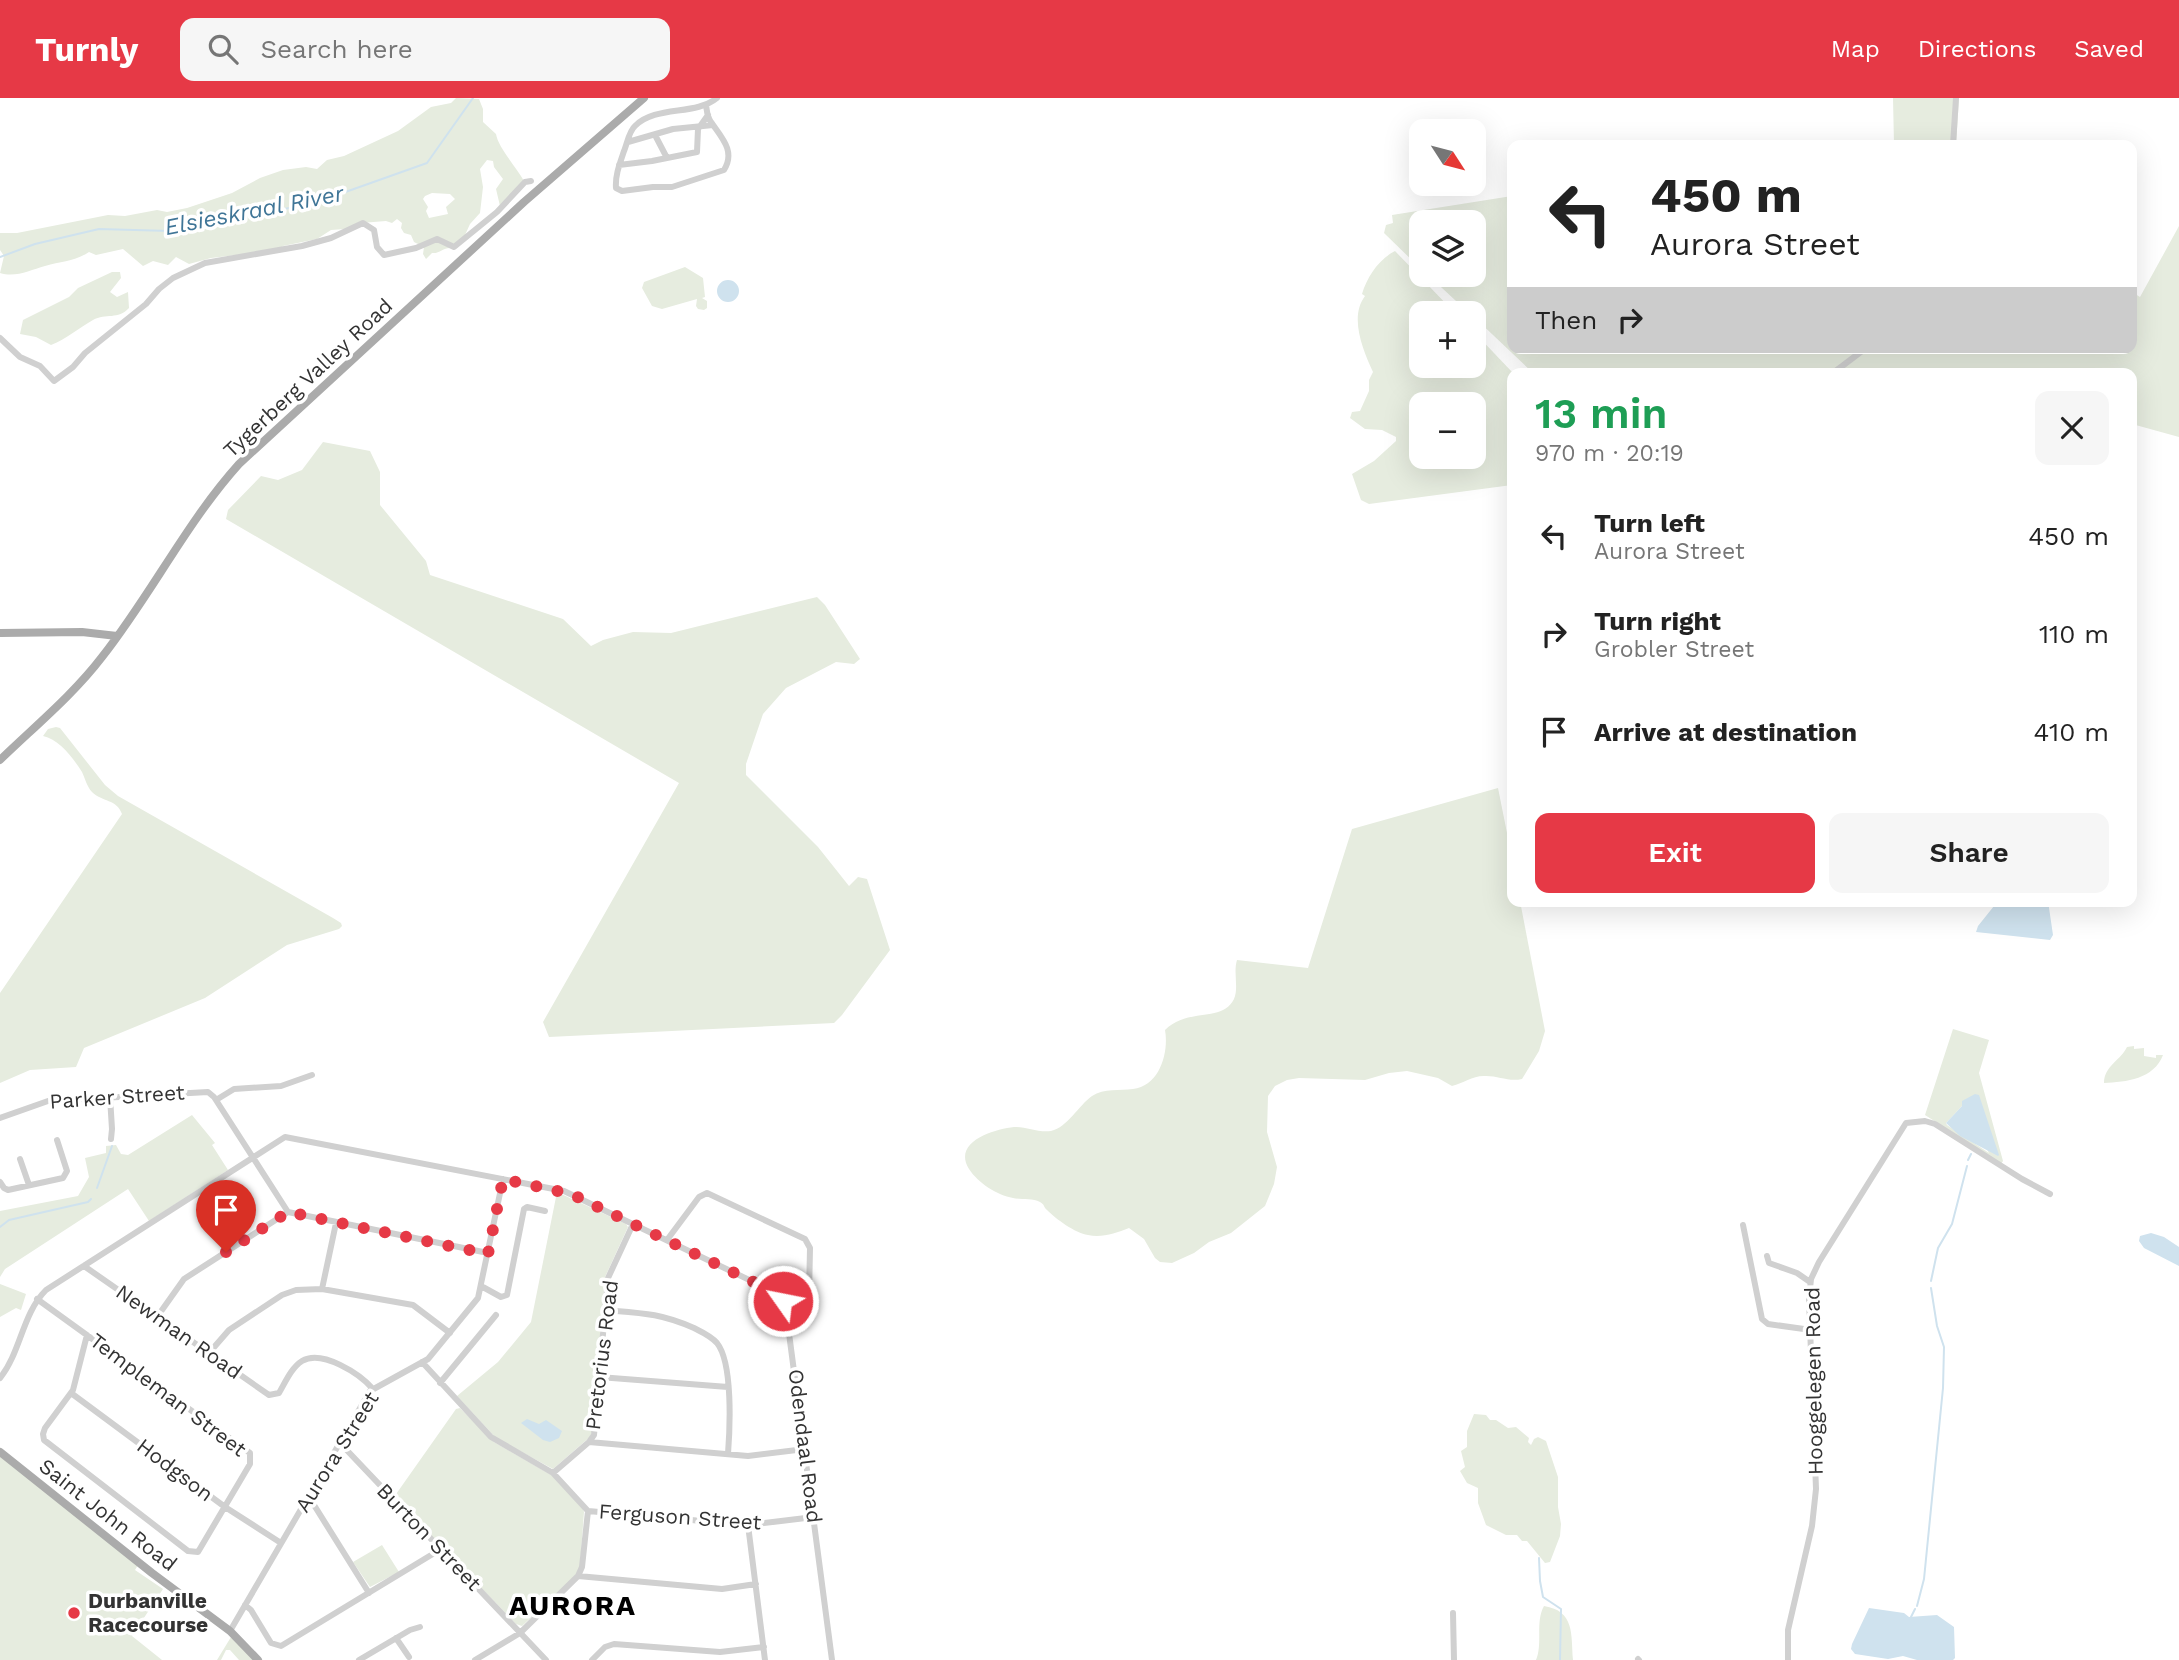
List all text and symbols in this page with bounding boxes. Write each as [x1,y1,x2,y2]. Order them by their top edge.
search box [180,18,670,81]
text: Turnly [35,30,138,69]
icon: search [204,30,242,68]
text: Search here [260,34,413,64]
text: Map [1831,35,1880,63]
text: Directions [1918,35,2036,63]
text: Saved [2074,35,2144,63]
north arrow [1409,119,1486,196]
map controls [1409,119,1486,469]
text: 450 m [1650,166,1802,224]
icon: left [1535,168,1626,259]
water label: Elsieskraal River [162,180,347,241]
button: layers [1409,210,1486,287]
text: Aurora Street [1650,225,1860,263]
street label: Tygerberg Valley Road [218,293,397,462]
button: + [1409,301,1486,378]
icon: right [1611,301,1649,339]
text: Then [1535,305,1597,335]
text: 13 min [1535,389,1668,438]
button: close [2035,391,2109,465]
button: − [1409,392,1486,469]
text: 970 m · 20:19 [1535,440,1684,467]
text: Turn left [1594,508,1705,538]
icon: left [1535,517,1573,555]
text: 450 m [2028,521,2109,551]
text: Aurora Street [1594,538,1745,565]
text: Turn right [1594,606,1721,636]
icon: right [1535,615,1573,653]
text: 110 m [2039,619,2109,649]
text: Grobler Street [1594,636,1754,663]
icon: arrive [1535,713,1573,751]
text: Arrive at destination [1594,717,1857,747]
text: 410 m [2034,717,2109,747]
button: Exit [1535,813,1815,893]
button: Share [1829,813,2109,893]
street label: Parker Street [49,1079,186,1114]
pin [196,1180,256,1252]
icon: arrive [207,1191,245,1229]
position arrow [746,1264,820,1338]
street label: Newman Road [111,1279,247,1384]
street label: Pretorius Road [580,1279,623,1431]
street label: Hooggelegen Road [1799,1287,1828,1475]
street label: Templeman Street [85,1328,252,1462]
street label: Odendaal Road [784,1367,827,1524]
street label: Aurora Street [290,1387,384,1517]
street label: Hodgson [132,1433,218,1506]
street label: Saint John Road [35,1453,182,1576]
street label: Burton Street [372,1478,487,1596]
street label: Ferguson Street [598,1498,762,1535]
place label: Durbanville Racecourse [88,1588,208,1637]
district label: AURORA [509,1589,637,1622]
marker: Durbanville Racecourse [66,1605,82,1621]

